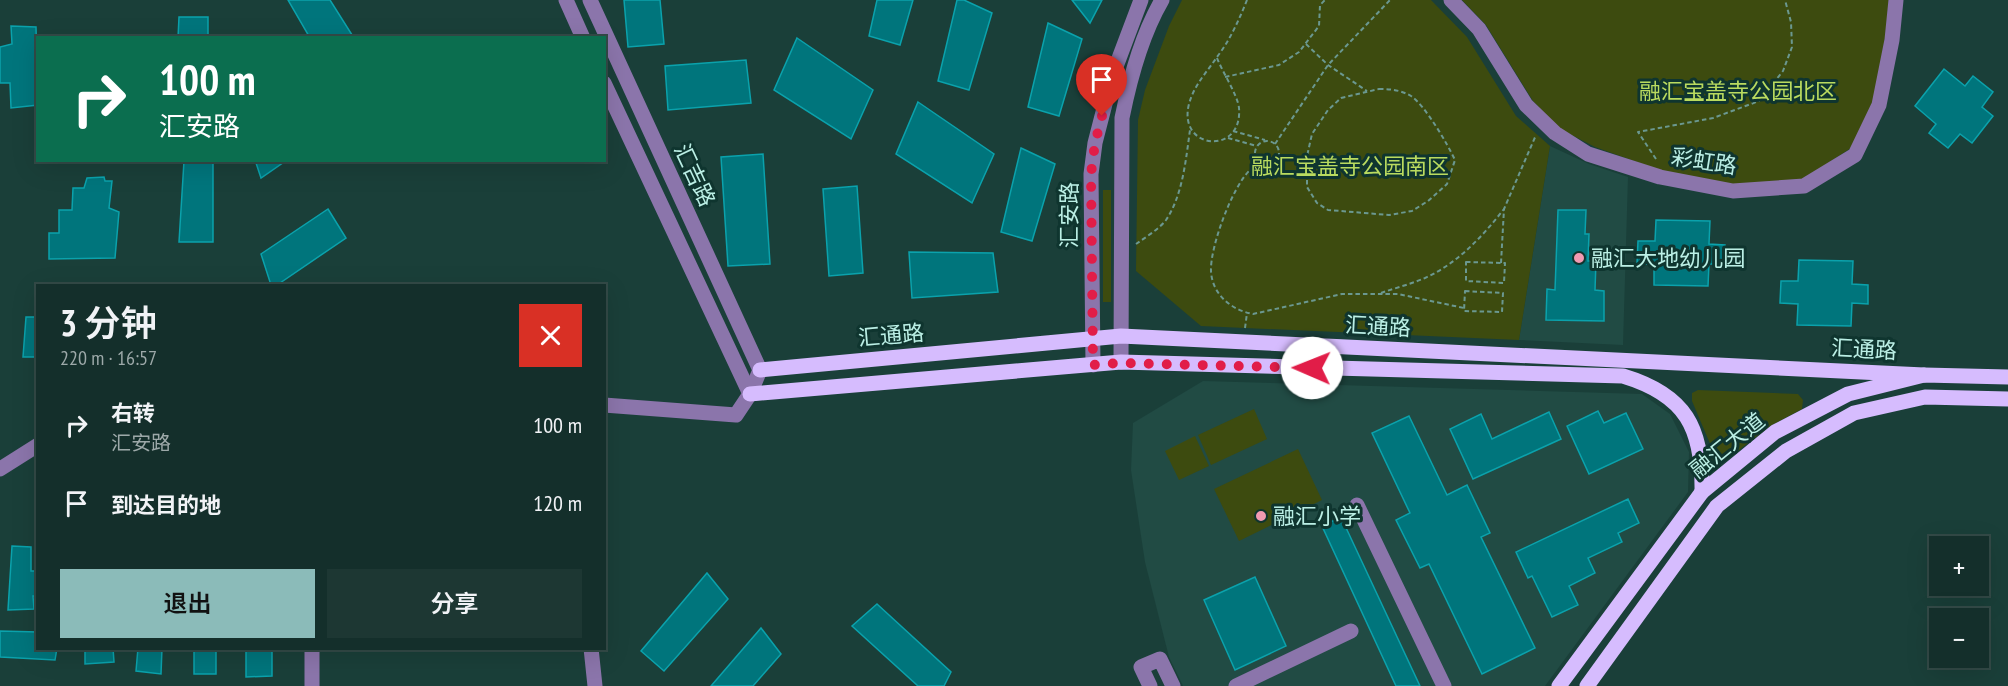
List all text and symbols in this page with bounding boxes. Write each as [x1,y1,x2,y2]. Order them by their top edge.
text: 100 m [159,52,256,107]
pin [1076,54,1127,116]
icon: right [60,60,138,138]
icon: arrive [1085,63,1118,96]
park label: 融汇宝盖寺公园北区 [1639,77,1837,105]
text: 汇安路 [159,109,240,143]
street label: 汇吉路 [668,139,722,211]
street label: 彩虹路 [1669,142,1739,180]
park label: 融汇宝盖寺公园南区 [1251,152,1449,180]
street label: 汇安路 [1055,182,1083,248]
place label: 融汇大地幼儿园 [1591,244,1745,272]
marker: 融汇大地幼儿园 [1572,251,1586,265]
text: 3 分钟 [60,299,157,346]
button: close [519,304,582,367]
street label: 汇通路 [1344,310,1412,342]
street label: 汇通路 [857,318,925,352]
street label: 汇通路 [1830,333,1898,365]
position arrow [1280,336,1344,400]
text: 220 m · 16:57 [60,345,157,371]
text: 右转 [111,399,155,427]
street label: 融汇大道 [1684,406,1770,484]
icon: right [60,409,93,442]
text: 100 m [533,411,582,439]
text: 汇安路 [111,430,171,456]
icon: arrive [60,487,93,520]
text: 120 m [533,489,582,517]
text: 到达目的地 [111,491,221,519]
place label: 融汇小学 [1273,502,1361,530]
marker: 融汇小学 [1254,509,1268,523]
map controls [1929,536,1989,668]
button: + [1929,536,1989,596]
button: 退出 [60,569,315,638]
button: 分享 [327,569,582,638]
button: − [1929,608,1989,668]

